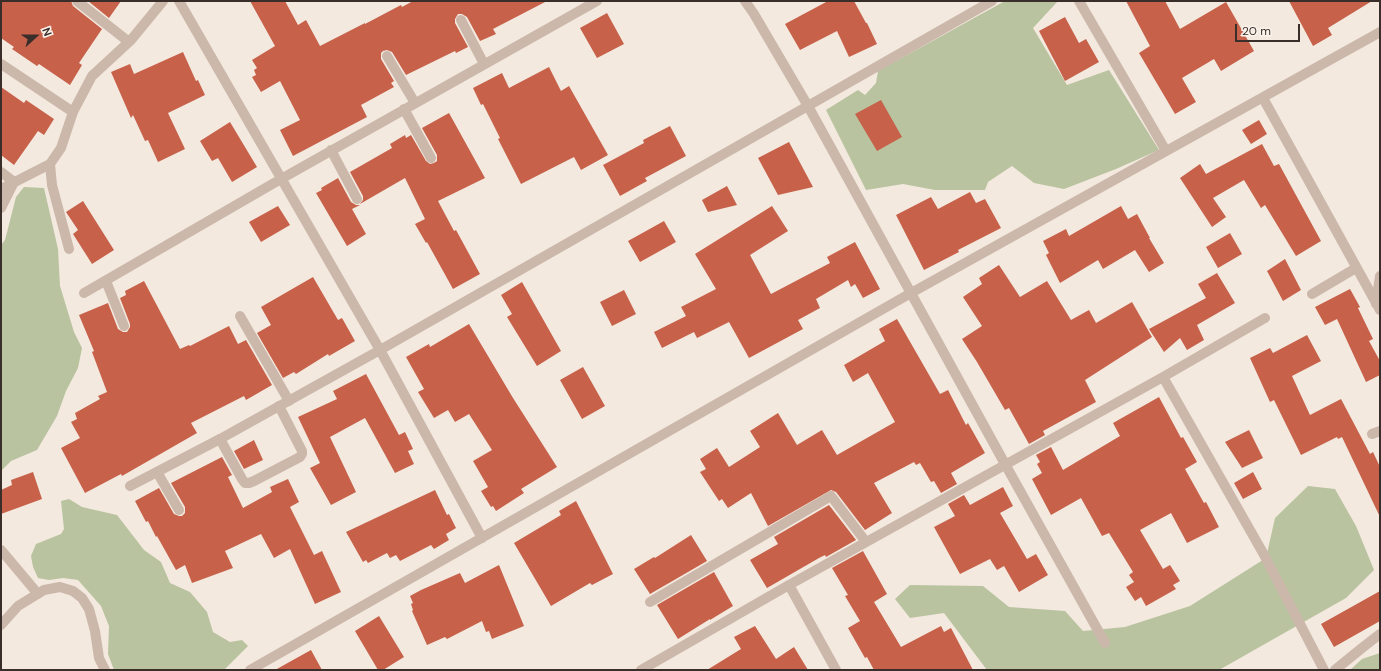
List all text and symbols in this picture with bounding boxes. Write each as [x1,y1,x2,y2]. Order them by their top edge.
north arrow [16,16,56,56]
scale bar [1237,16,1302,42]
text: 20 m [1242,23,1271,39]
text: N [39,25,55,38]

